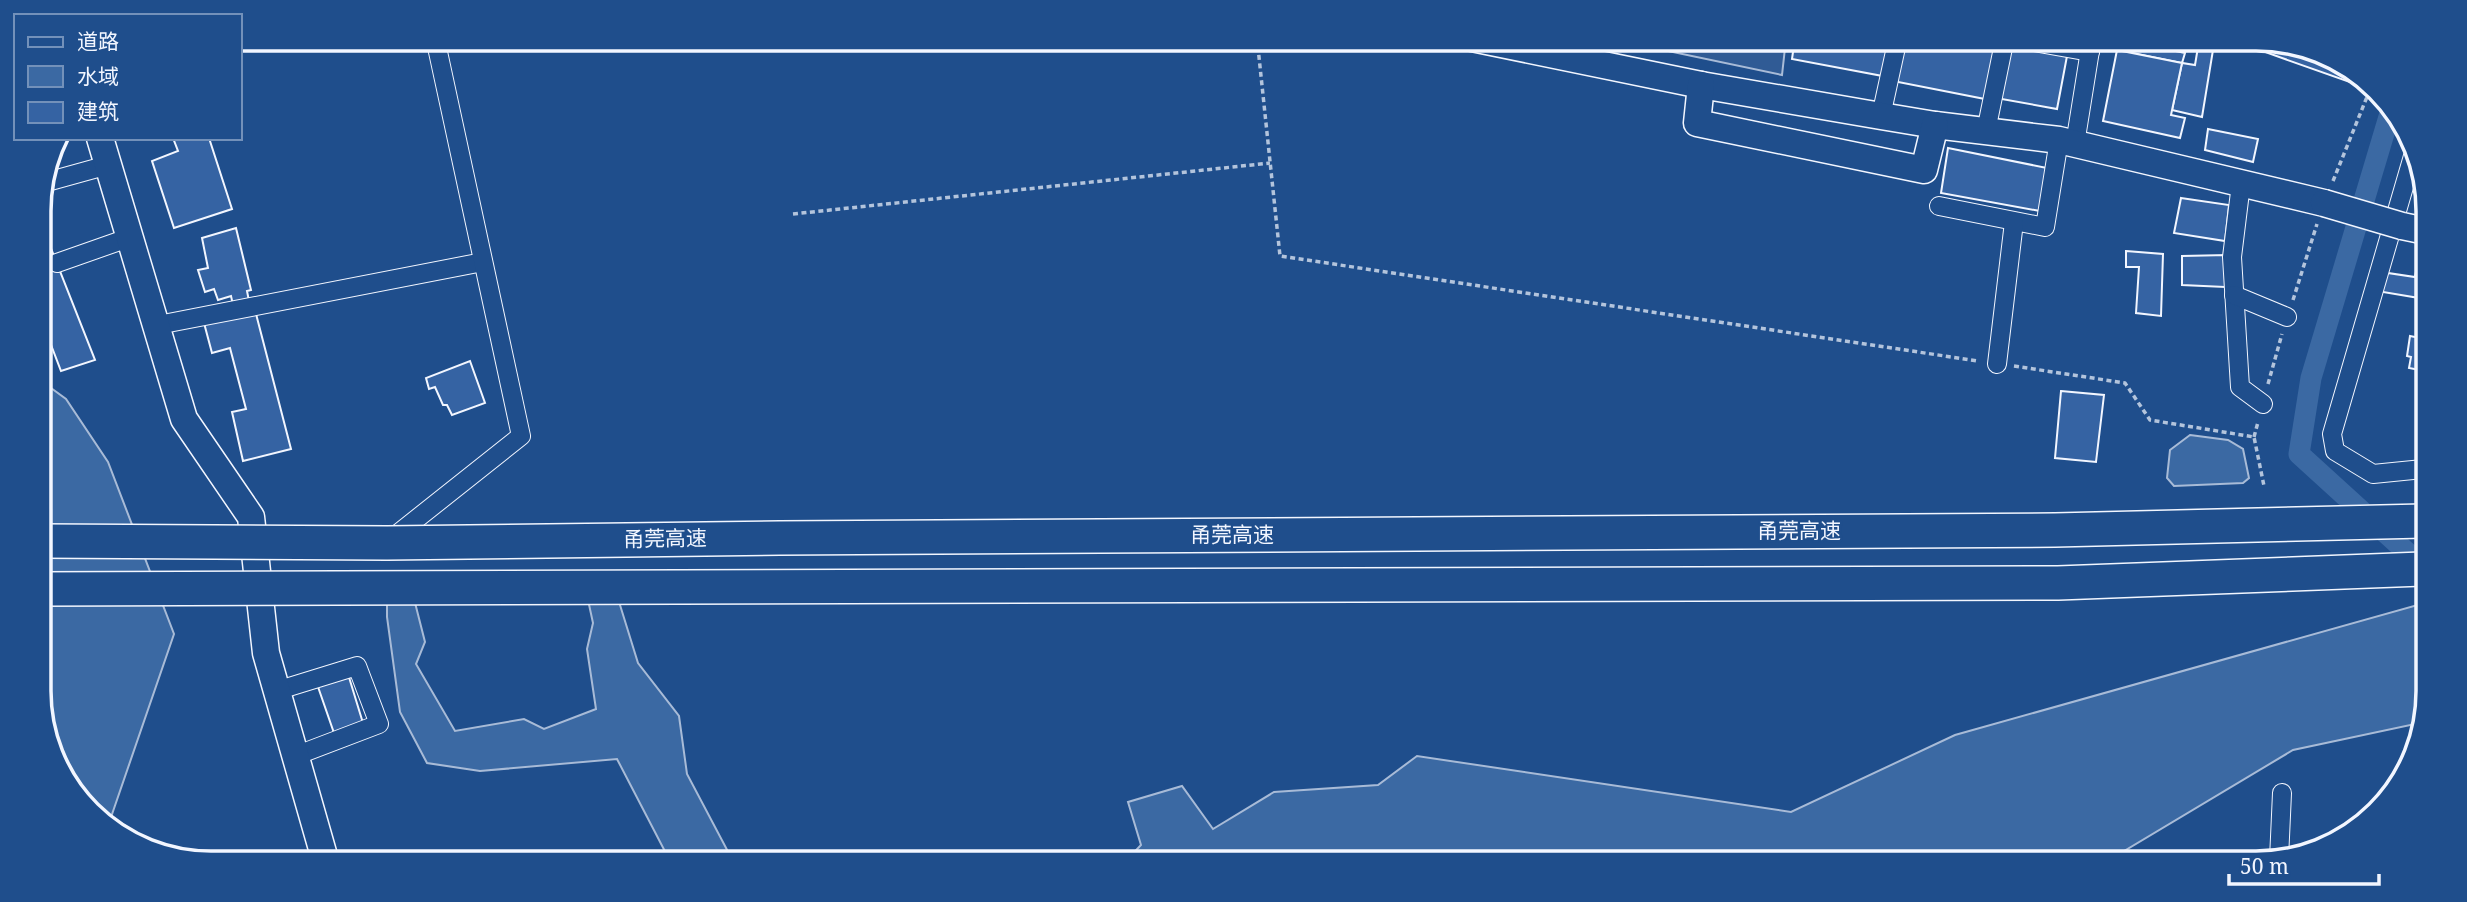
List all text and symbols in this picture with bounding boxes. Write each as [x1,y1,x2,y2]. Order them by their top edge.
legend [14,14,242,140]
text: 道路 [77,27,119,55]
text: 水域 [77,62,119,90]
text: 建筑 [77,97,119,125]
street label: 甬莞高速 [1757,516,1841,544]
street label: 甬莞高速 [1190,520,1274,548]
street label: 甬莞高速 [623,523,707,553]
scale bar [2229,842,2380,886]
text: 50 m [2240,852,2289,880]

